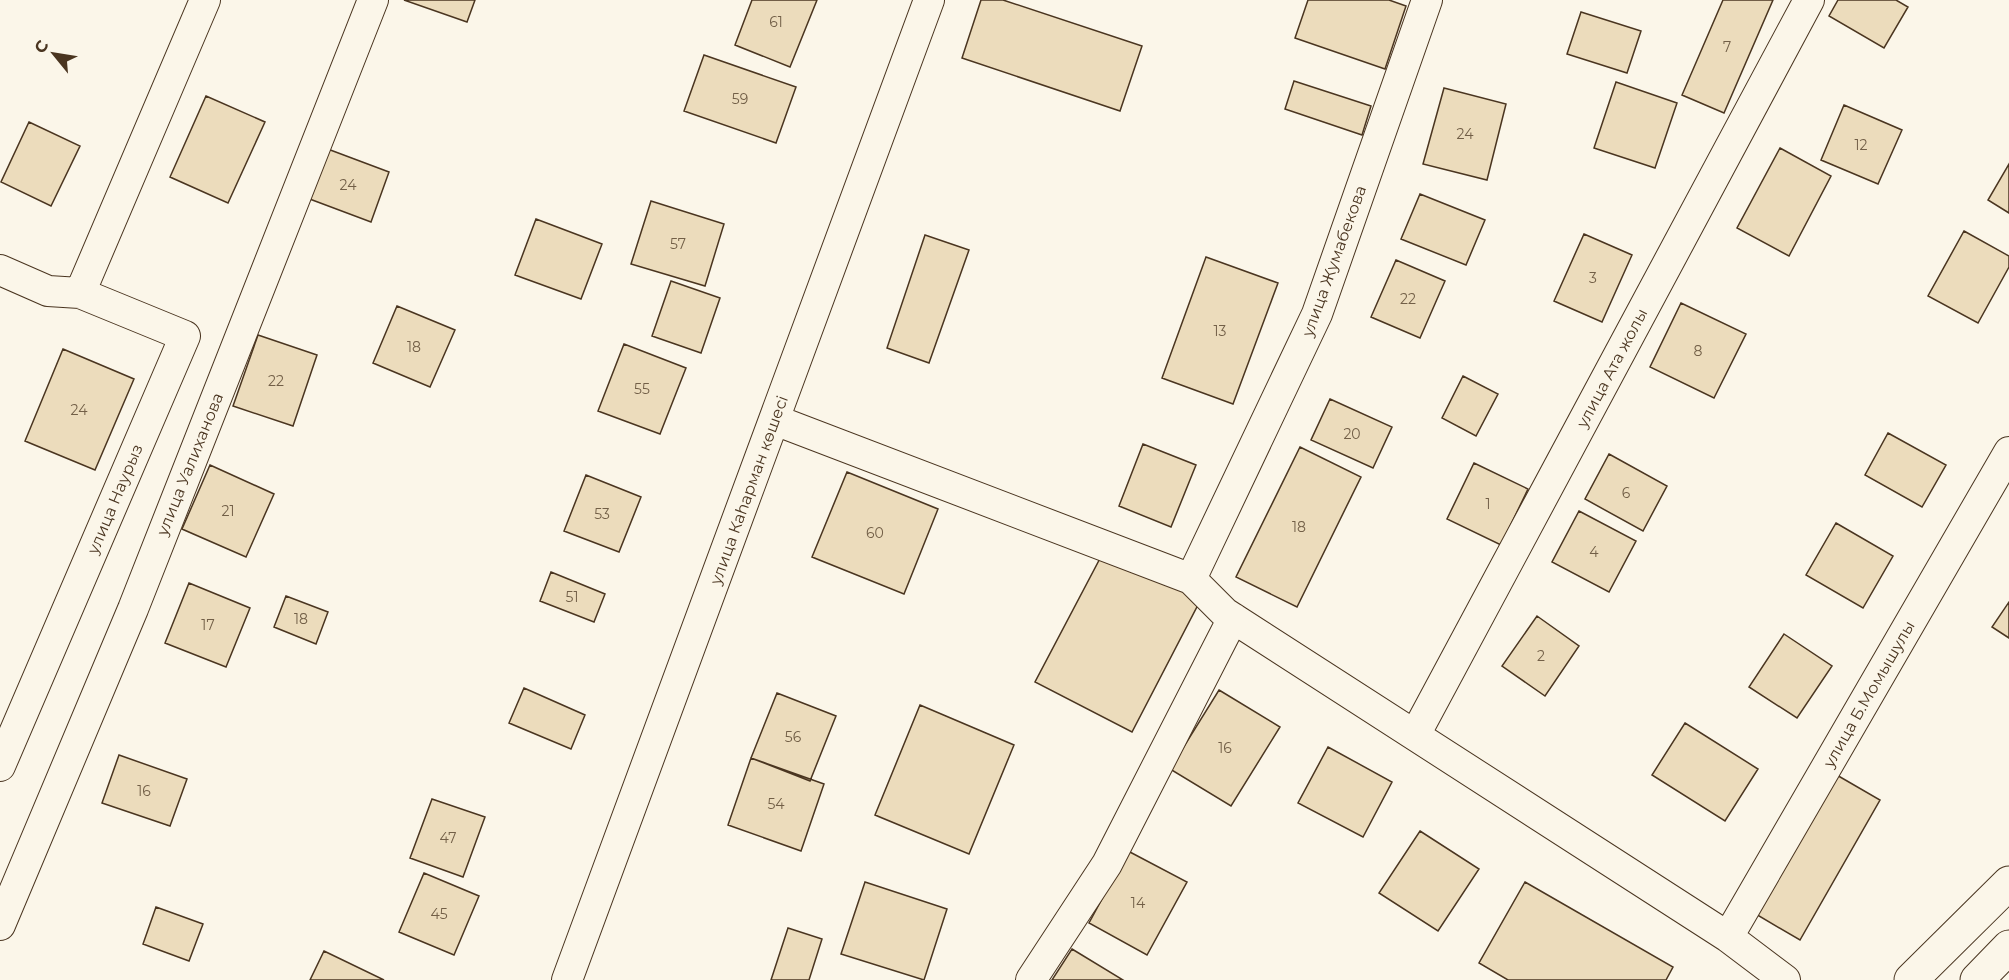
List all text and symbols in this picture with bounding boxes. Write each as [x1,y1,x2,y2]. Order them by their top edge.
house number: 61 [769,13,783,31]
north arrow [24,24,84,84]
text: С [30,37,53,57]
house number: 7 [1723,38,1731,56]
house number: 59 [732,90,748,108]
house number: 24 [1457,125,1474,143]
house number: 12 [1854,136,1868,154]
house number: 24 [340,176,357,194]
street label: улица Жумабекова [1297,183,1370,340]
house number: 57 [670,235,686,253]
house number: 3 [1589,269,1597,287]
house number: 22 [1400,290,1416,308]
street label: улица Ата жолы [1572,305,1651,432]
house number: 13 [1214,322,1227,340]
house number: 18 [407,338,421,356]
house number: 8 [1694,342,1703,360]
house number: 22 [268,372,284,390]
house number: 55 [634,380,650,398]
street label: улица Уалиханова [152,390,227,539]
street label: улица Каһарман көшесі [706,393,792,588]
house number: 24 [71,401,88,419]
house number: 20 [1343,425,1361,443]
street label: улица Наурыз [83,441,147,558]
house number: 6 [1622,484,1631,502]
house number: 1 [1485,495,1491,513]
house number: 21 [221,502,235,520]
house number: 53 [594,505,610,523]
house number: 18 [1292,518,1306,536]
house number: 60 [866,524,884,542]
house number: 4 [1589,543,1599,561]
house number: 51 [566,588,578,606]
house number: 18 [294,610,308,628]
house number: 17 [201,616,215,634]
street label: улица Б.Момышулы [1819,617,1919,772]
house number: 2 [1537,647,1545,665]
house number: 56 [785,728,802,746]
house number: 16 [1218,739,1232,757]
house number: 16 [137,782,151,800]
house number: 54 [767,795,785,813]
house number: 47 [440,829,456,847]
house number: 14 [1131,894,1146,912]
house number: 45 [430,905,448,923]

